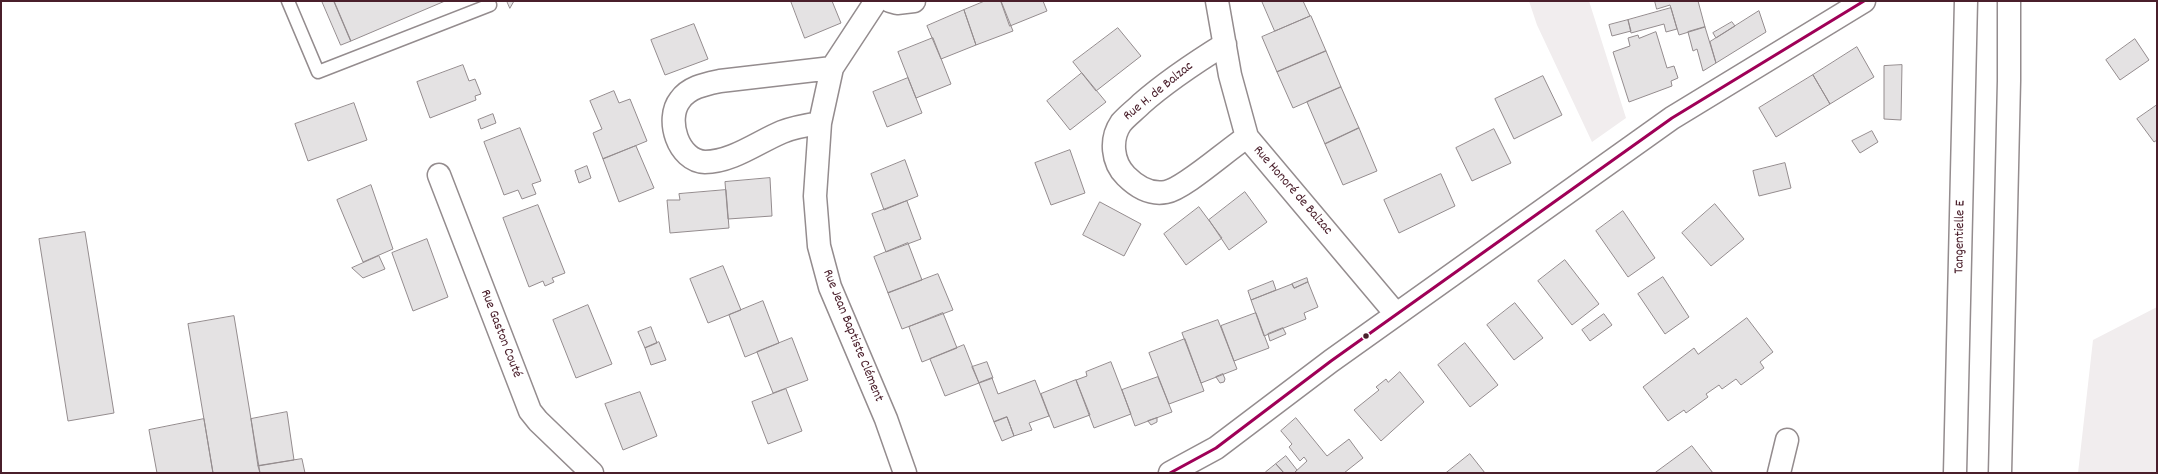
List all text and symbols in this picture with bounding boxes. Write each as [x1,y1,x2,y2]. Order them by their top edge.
street label: Rue H. de Balzac [1121,59,1197,125]
street label: Rue Honoré de Balzac [1249,143,1335,239]
street label: Tangentielle E [1952,200,1970,274]
street label: Rue Jean Baptiste Clément [818,267,886,405]
street label: Rue Gaston Couté [475,287,525,381]
unlabelled marker [1361,331,1371,341]

